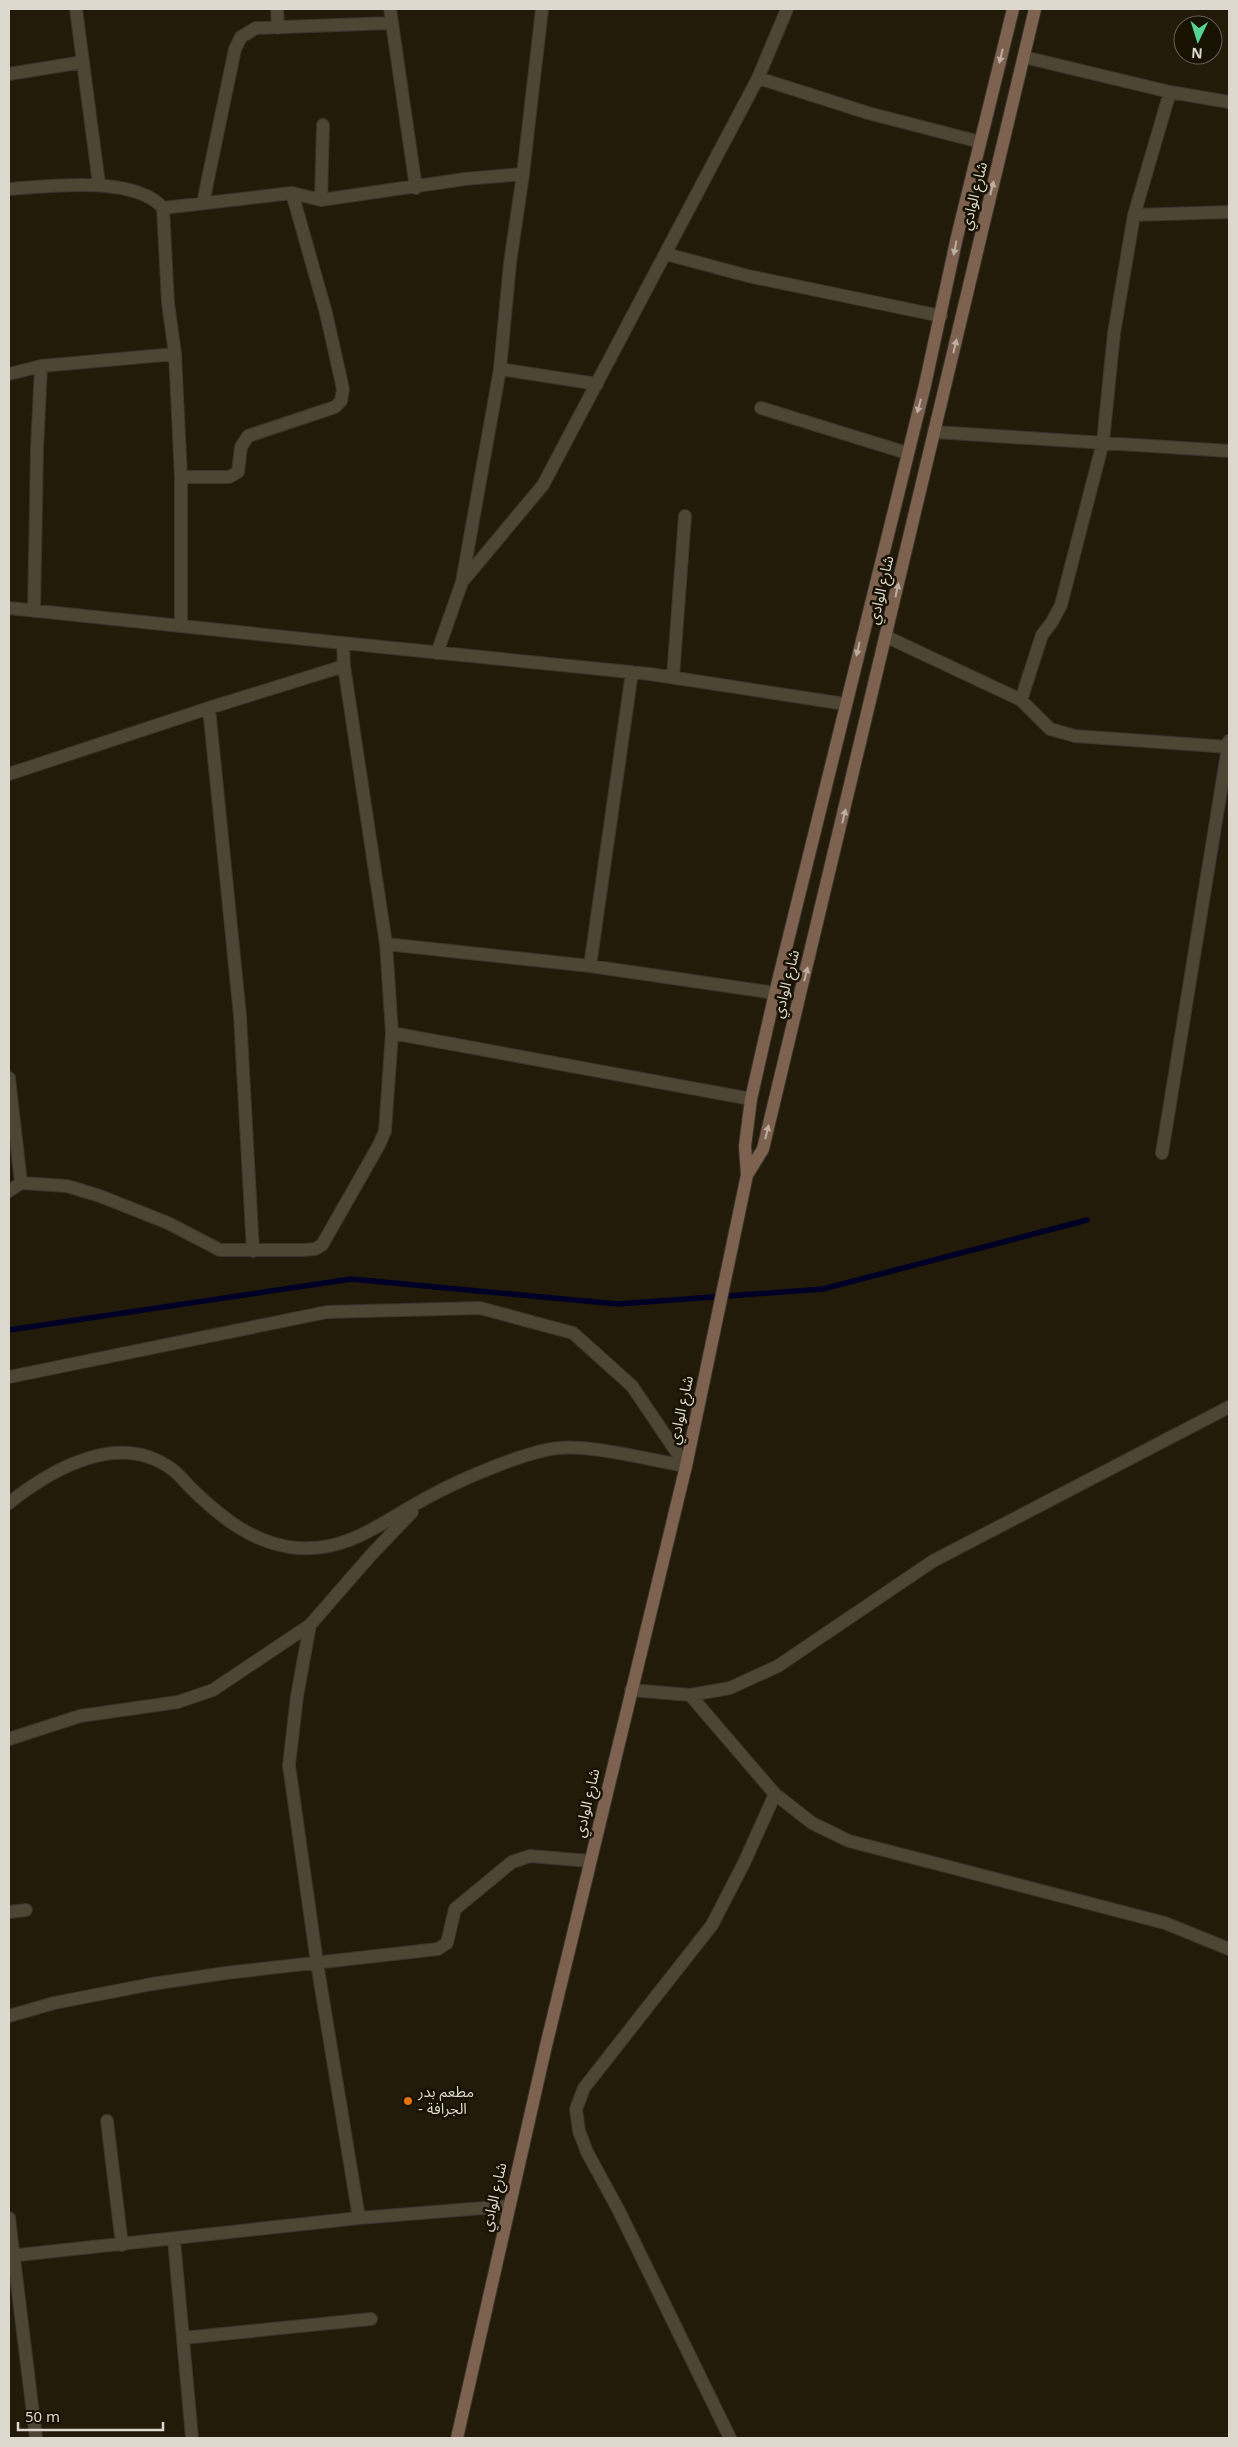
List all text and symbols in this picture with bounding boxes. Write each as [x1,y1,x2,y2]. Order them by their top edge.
north arrow [1173,15,1223,65]
text: N [1191,44,1203,63]
one-way arrow [997,49,1005,64]
street label: شارع الوادي [955,159,994,233]
one-way arrow [988,181,996,196]
one-way arrow [951,240,959,256]
one-way arrow [951,339,959,354]
one-way arrow [915,399,923,414]
street label: شارع الوادي [862,553,901,627]
one-way arrow [894,581,902,597]
one-way arrow [854,641,862,656]
one-way arrow [840,808,848,823]
street label: شارع الوادي [767,947,806,1021]
one-way arrow [802,966,810,981]
one-way arrow [763,1124,771,1139]
street label: شارع الوادي [663,1373,700,1447]
street label: شارع الوادي [568,1766,607,1840]
place label: مطعم بدر - الجرافة [417,2081,474,2118]
marker: مطعم بدر - الجرافة [402,2095,414,2107]
street label: شارع الوادي [475,2160,514,2234]
scale bar [18,2400,162,2432]
text: 50 m [25,2406,60,2426]

